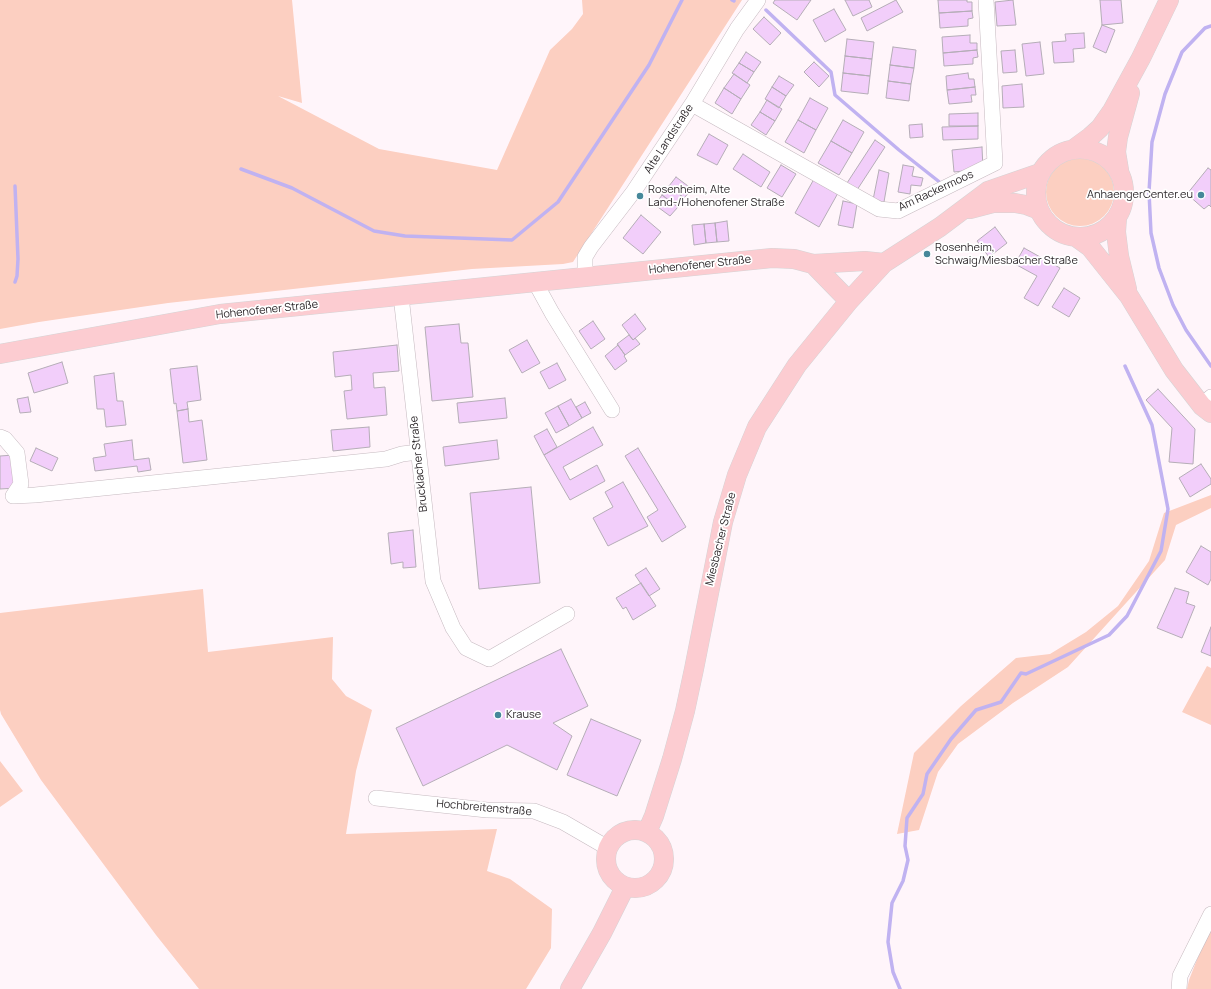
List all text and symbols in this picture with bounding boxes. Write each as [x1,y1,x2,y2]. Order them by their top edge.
street label: Alte Landstraße [642,102,696,176]
street label: Am Rackermoos [896,168,976,214]
place label: Rosenheim, Alte Land-/Hohenofener Straße [648,183,785,209]
place label: AnhaengerCenter.eu [1087,188,1193,202]
marker: AnhaengerCenter.eu [1196,190,1206,200]
marker: Rosenheim, Alte Land-/Hohenofener Straße [635,191,645,201]
place label: Rosenheim, Schwaig/Miesbacher Straße [935,241,1078,267]
marker: Rosenheim, Schwaig/Miesbacher Straße [922,249,932,259]
street label: Hohenofener Straße [648,253,752,277]
street label: Hohenofener Straße [215,298,319,322]
street label: Brucklacher Straße [407,415,431,513]
street label: Miesbacher Straße [703,491,739,587]
place label: Krause [506,708,541,722]
marker: Krause [493,710,503,720]
street label: Hochbreitenstraße [436,797,532,819]

